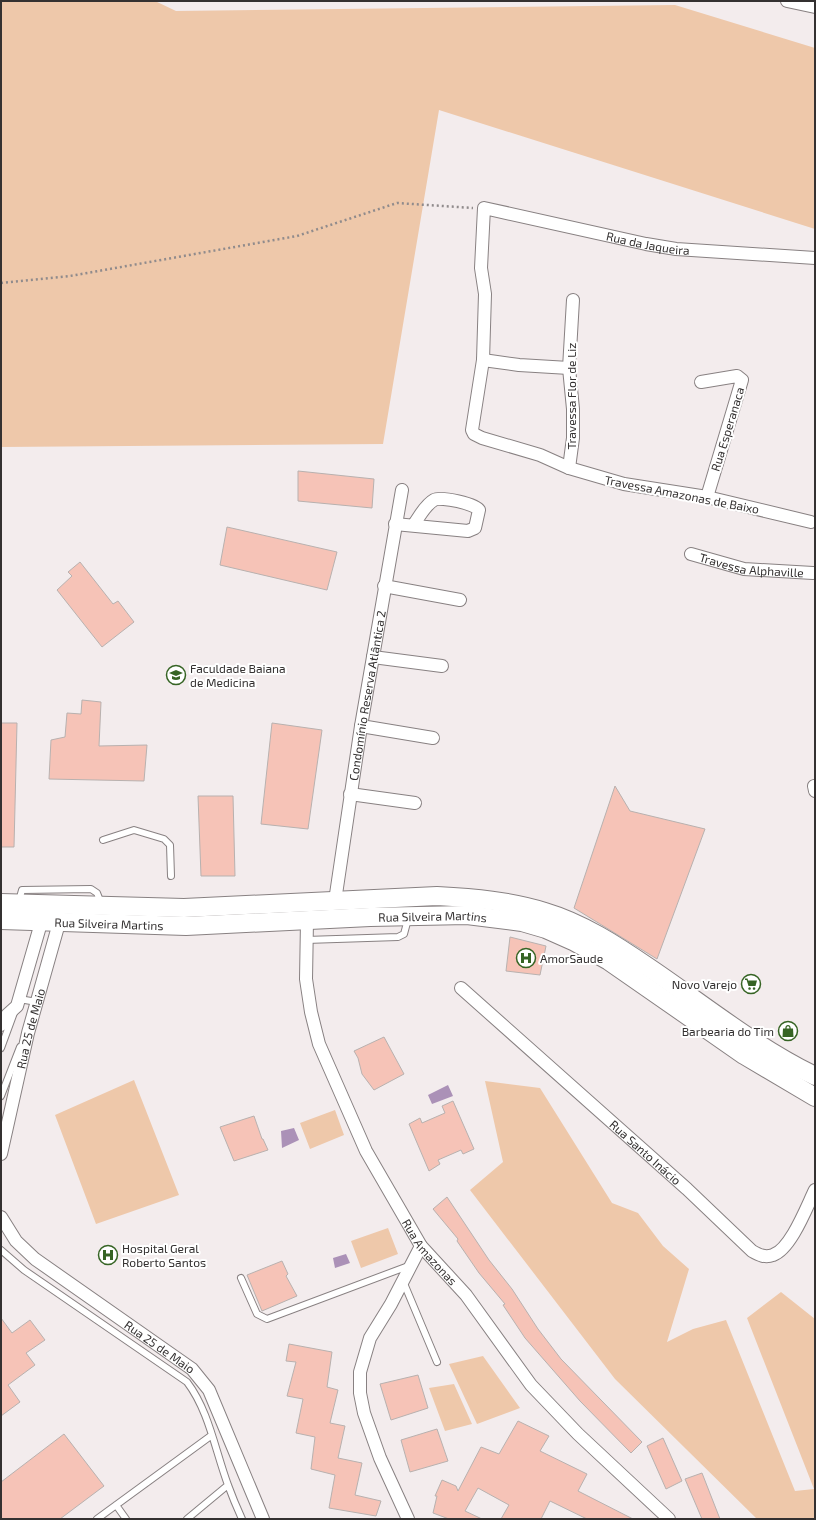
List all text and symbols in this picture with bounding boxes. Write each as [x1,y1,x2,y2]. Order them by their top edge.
street label: Rua da Jaqueira [605,228,690,257]
street label: Travessa Flor de Liz [564,343,578,449]
street label: Rua Esperanaca [708,385,746,473]
street label: Travessa Amazonas de Baixo [604,472,761,516]
street label: Travessa Alphaville [698,550,804,579]
street label: Condomínio Reserva Atlântica 2 [346,609,388,782]
place label: Faculdade Baiana de Medicina [190,661,286,689]
school or university icon: Faculdade Baiana de Medicina [165,664,187,686]
street label: Rua Silveira Martins [378,908,488,924]
street label: Rua Silveira Martins [54,915,164,932]
hospital icon: AmorSaude [515,947,537,969]
place label: AmorSaude [540,951,603,965]
supermarket icon: Novo Varejo [740,973,762,995]
place label: Novo Varejo [672,977,737,992]
street label: Rua 25 de Maio [13,986,47,1070]
shop icon: Barbearia do Tim [777,1020,799,1042]
place label: Barbearia do Tim [682,1024,774,1038]
street label: Rua Santo Inácio [607,1117,684,1188]
street label: Rua Amazonas [400,1216,460,1288]
place label: Hospital Geral Roberto Santos [122,1241,206,1269]
hospital icon: Hospital Geral Roberto Santos [97,1244,119,1266]
street label: Rua 25 de Maio [122,1317,198,1376]

